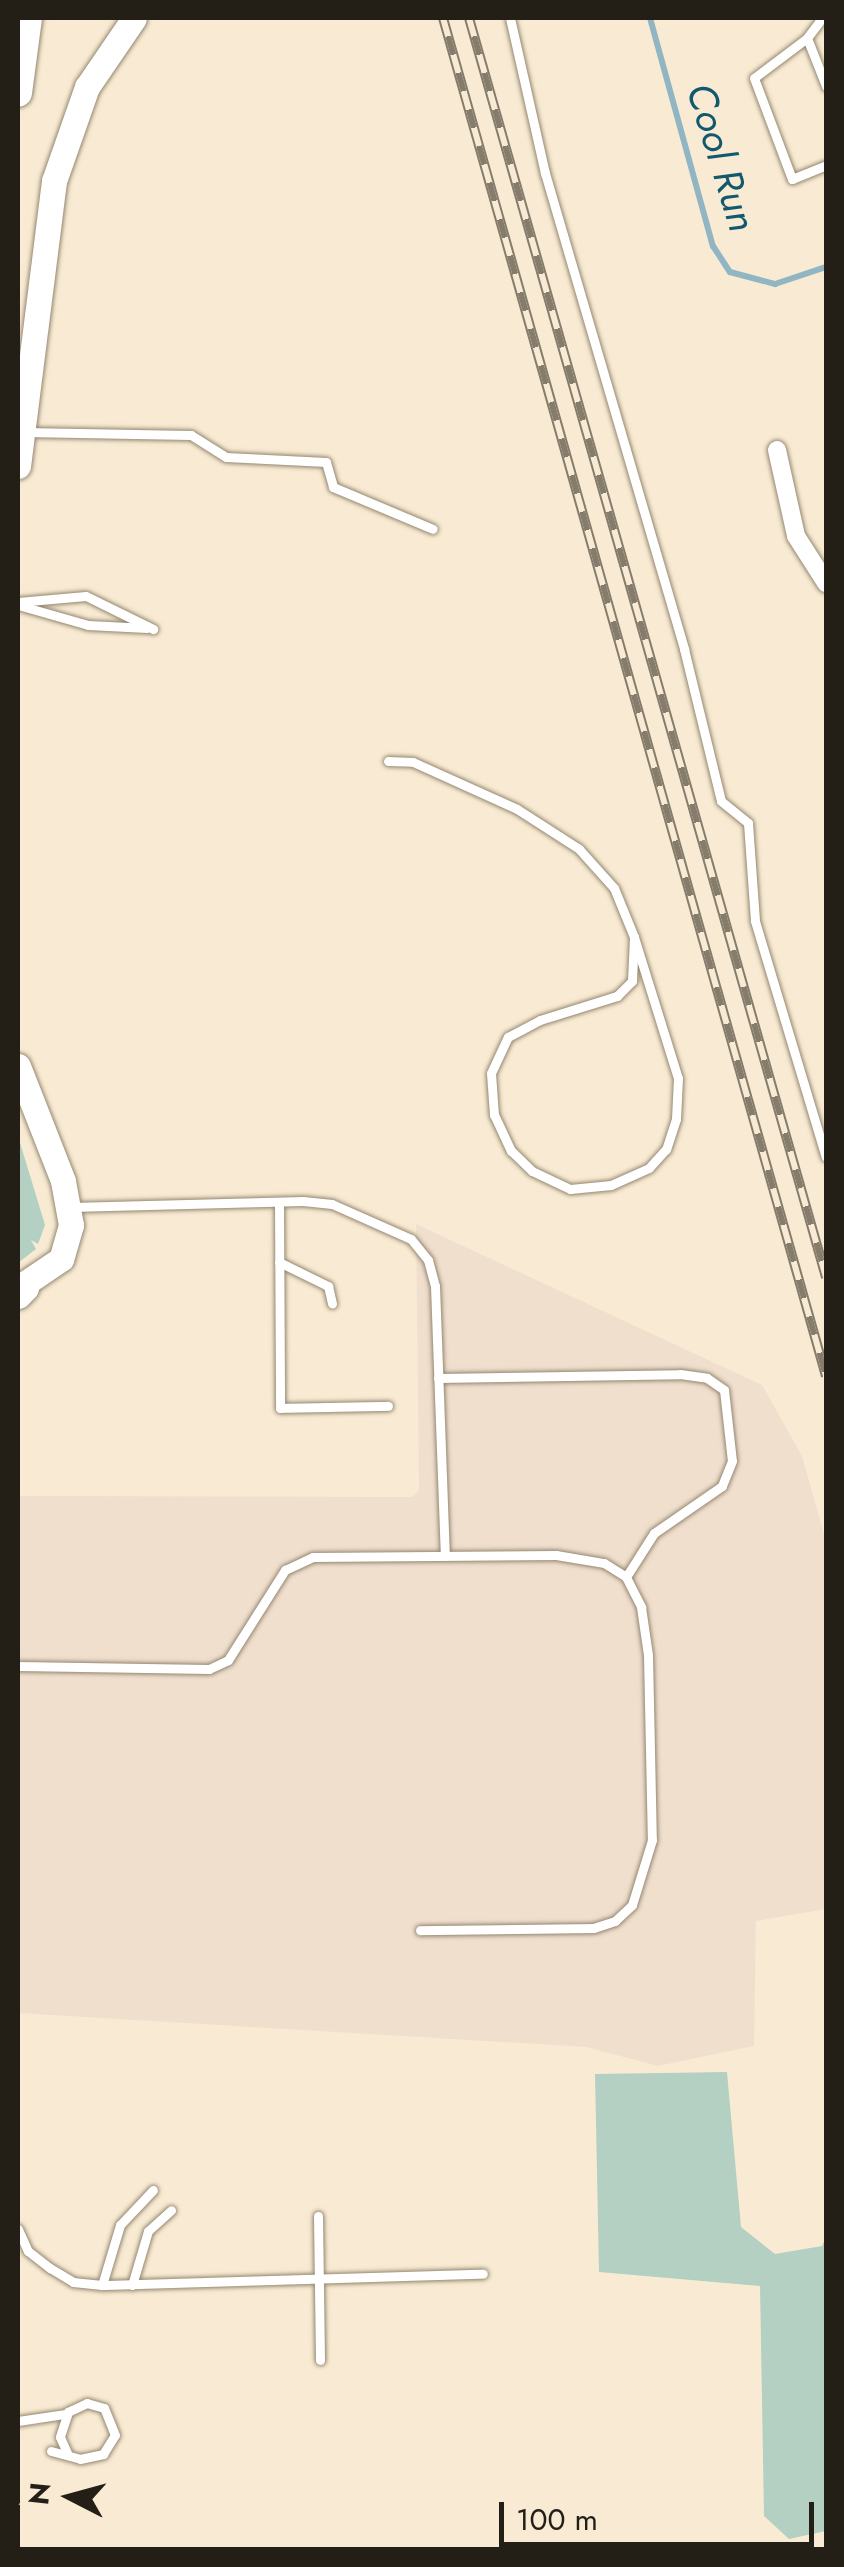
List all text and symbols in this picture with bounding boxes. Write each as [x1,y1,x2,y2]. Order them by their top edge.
water label: Cool Run [677,77,767,237]
north arrow [20,2447,120,2547]
text: N [18,2481,61,2507]
scale bar [504,2482,819,2544]
text: 100 m [516,2498,598,2541]

